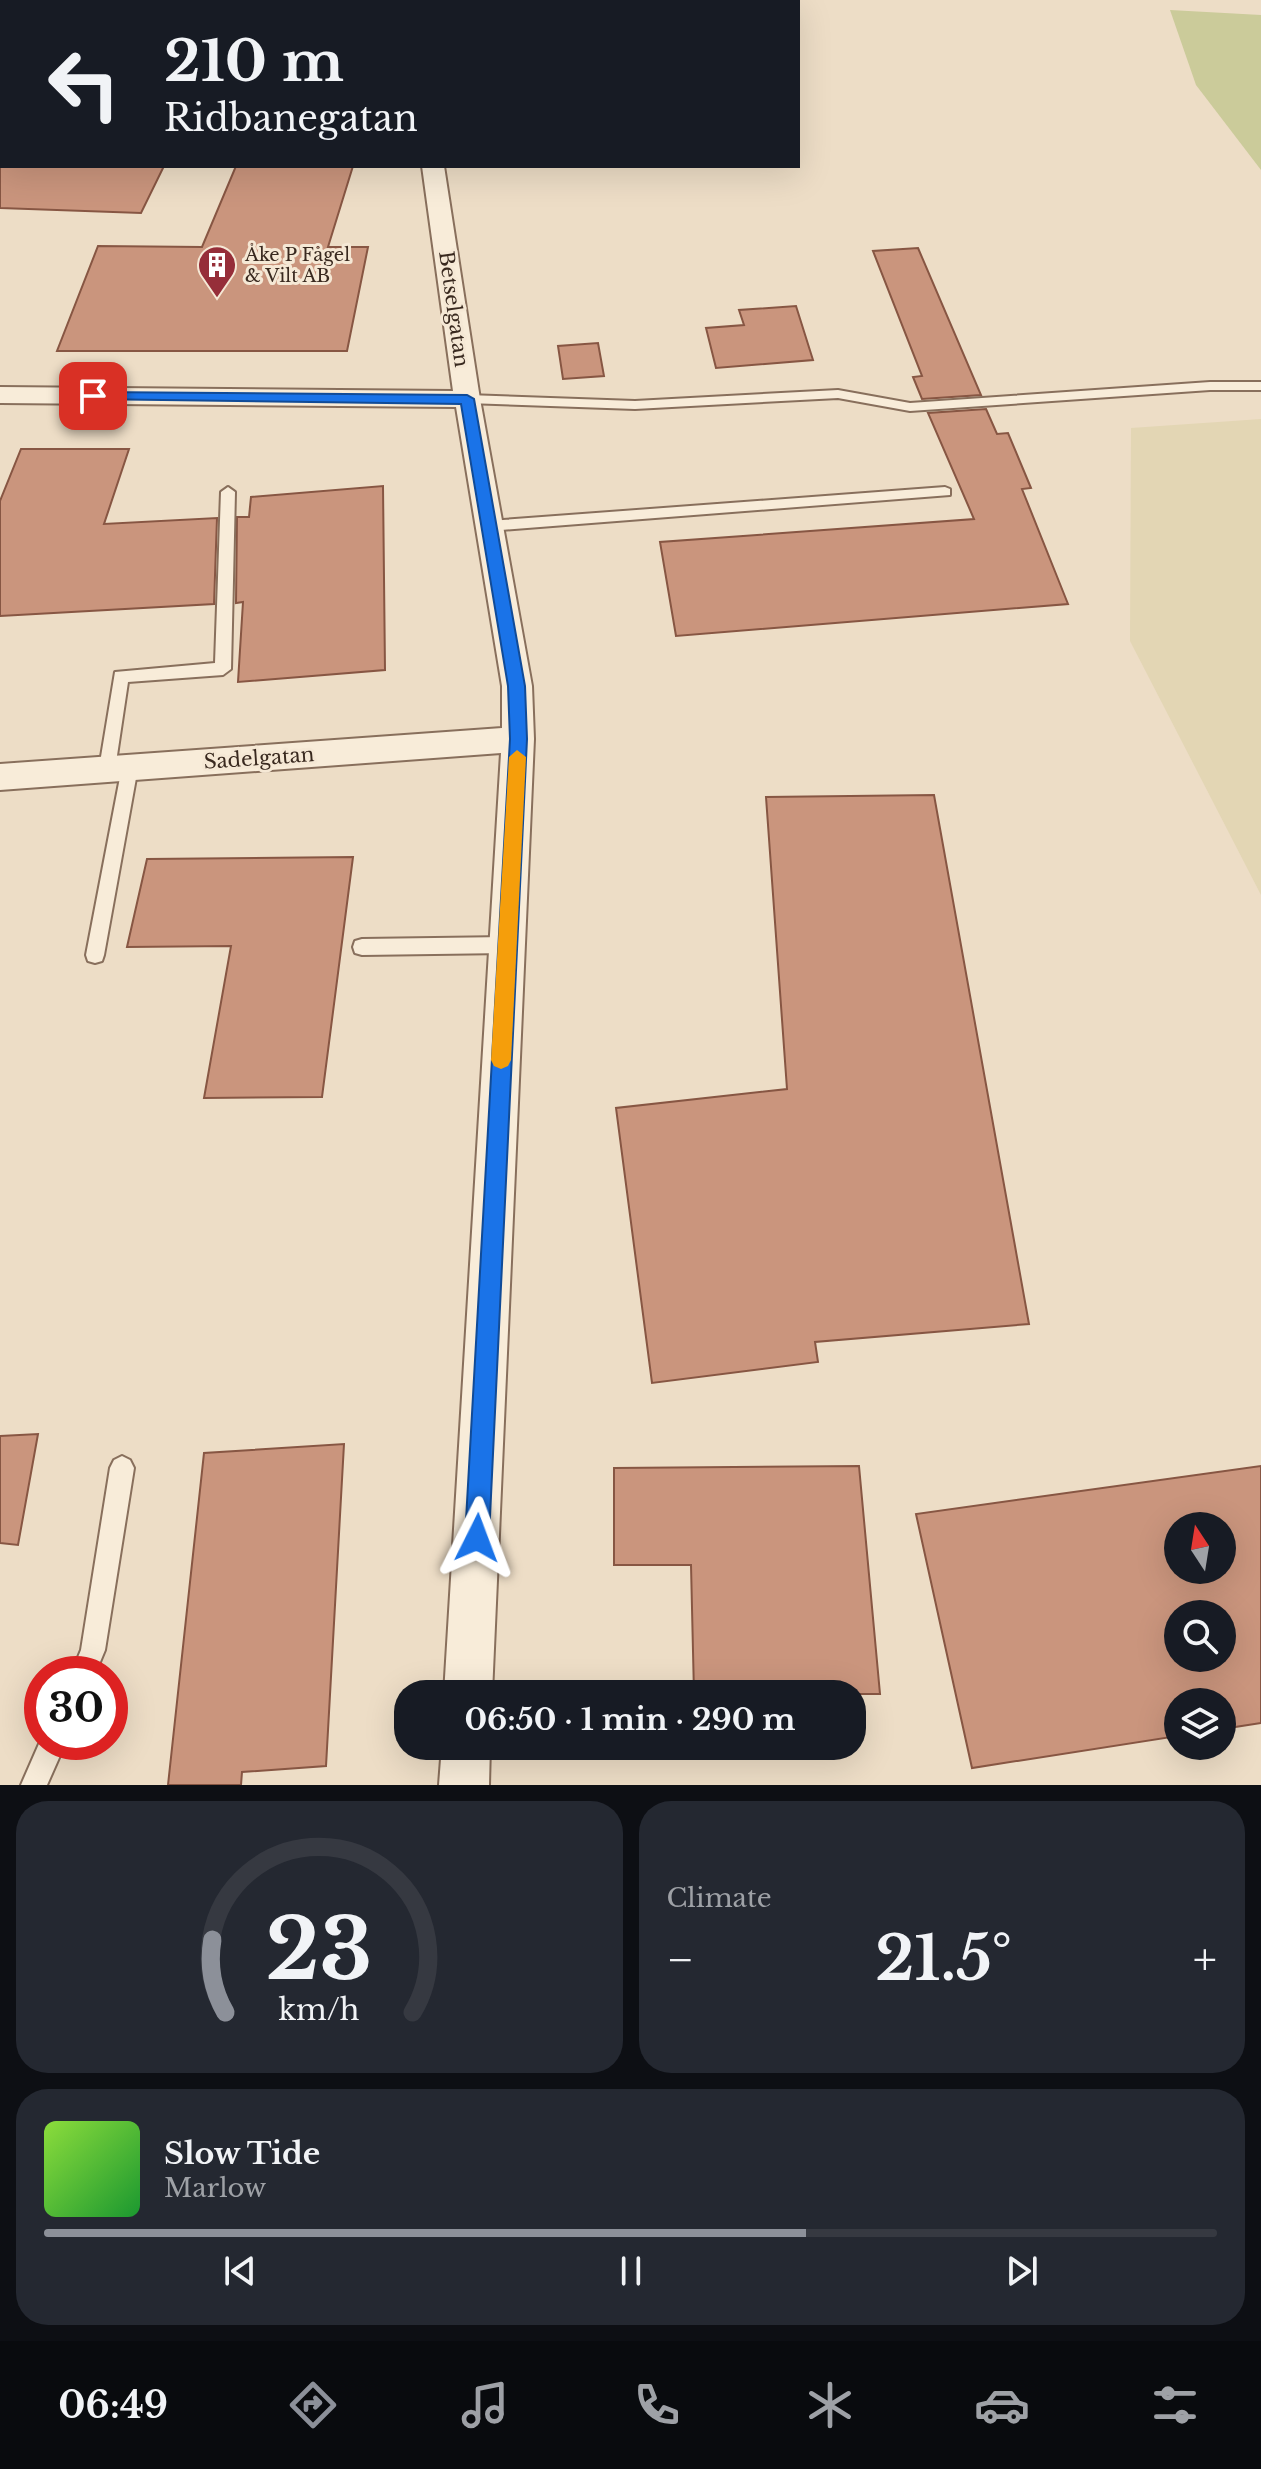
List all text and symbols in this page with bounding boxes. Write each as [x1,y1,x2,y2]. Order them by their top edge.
text: 210 m [164,27,344,96]
icon: left [32,32,136,136]
text: Ridbanegatan [164,96,418,141]
place label: Åke P Fågel & Vilt AB [244,243,350,287]
building icon: Åke P Fågel & Vilt AB [196,244,238,299]
street label: Betselgatan [434,249,474,369]
pin [59,362,127,430]
icon: arrive [71,374,115,418]
street label: Sadelgatan [203,742,315,774]
position arrow [435,1496,519,1580]
north arrow [1164,1512,1236,1584]
map controls [1164,1512,1236,1760]
button: search [1164,1600,1236,1672]
speed limit sign: 30 [24,1656,128,1760]
button: layers [1164,1688,1236,1760]
text: 06:50 · 1 min · 290 m [464,1701,796,1738]
text: Climate [667,1882,772,1914]
text: 23 [266,1898,373,2001]
text: 21.5° [875,1922,1012,1996]
text: − [667,1932,694,1987]
text: + [1193,1932,1217,1987]
text: km/h [279,1992,360,2028]
text: Slow Tide [164,2135,320,2172]
text: Marlow [164,2172,266,2204]
icon: previous [218,2249,262,2293]
icon: pause [609,2249,653,2293]
icon: next [1000,2249,1044,2293]
icon: directions [285,2377,341,2433]
icon: music [457,2377,513,2433]
icon: phone [629,2377,685,2433]
icon: climate [802,2377,858,2433]
icon: car [974,2377,1030,2433]
icon: filters [1147,2377,1203,2433]
text: 06:49 [58,2383,168,2428]

